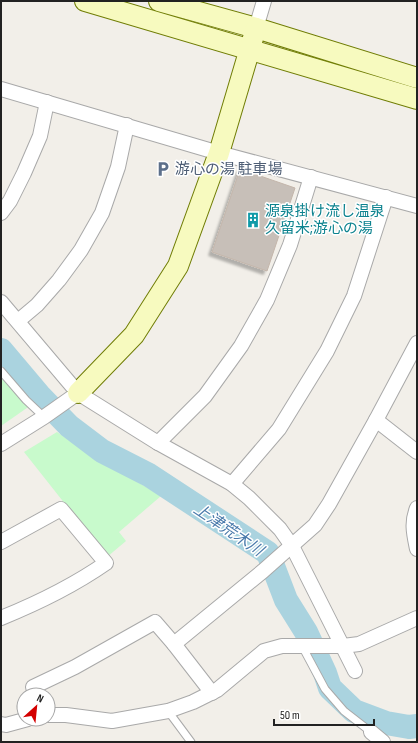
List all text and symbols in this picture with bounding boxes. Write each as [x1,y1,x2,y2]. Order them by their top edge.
parking icon: 游心の湯 駐車場 [154,160,172,178]
place label: 游心の湯 駐車場 [175,160,282,179]
place label: 源泉掛け流し温泉 久留米;游心の湯 [265,202,385,238]
building icon: 源泉掛け流し温泉 久留米;游心の湯 [244,211,262,229]
water label: 上津荒木川 [190,500,268,562]
north arrow [16,687,56,727]
text: N [35,691,46,706]
scale bar [274,701,374,727]
text: 50 m [280,708,300,723]

